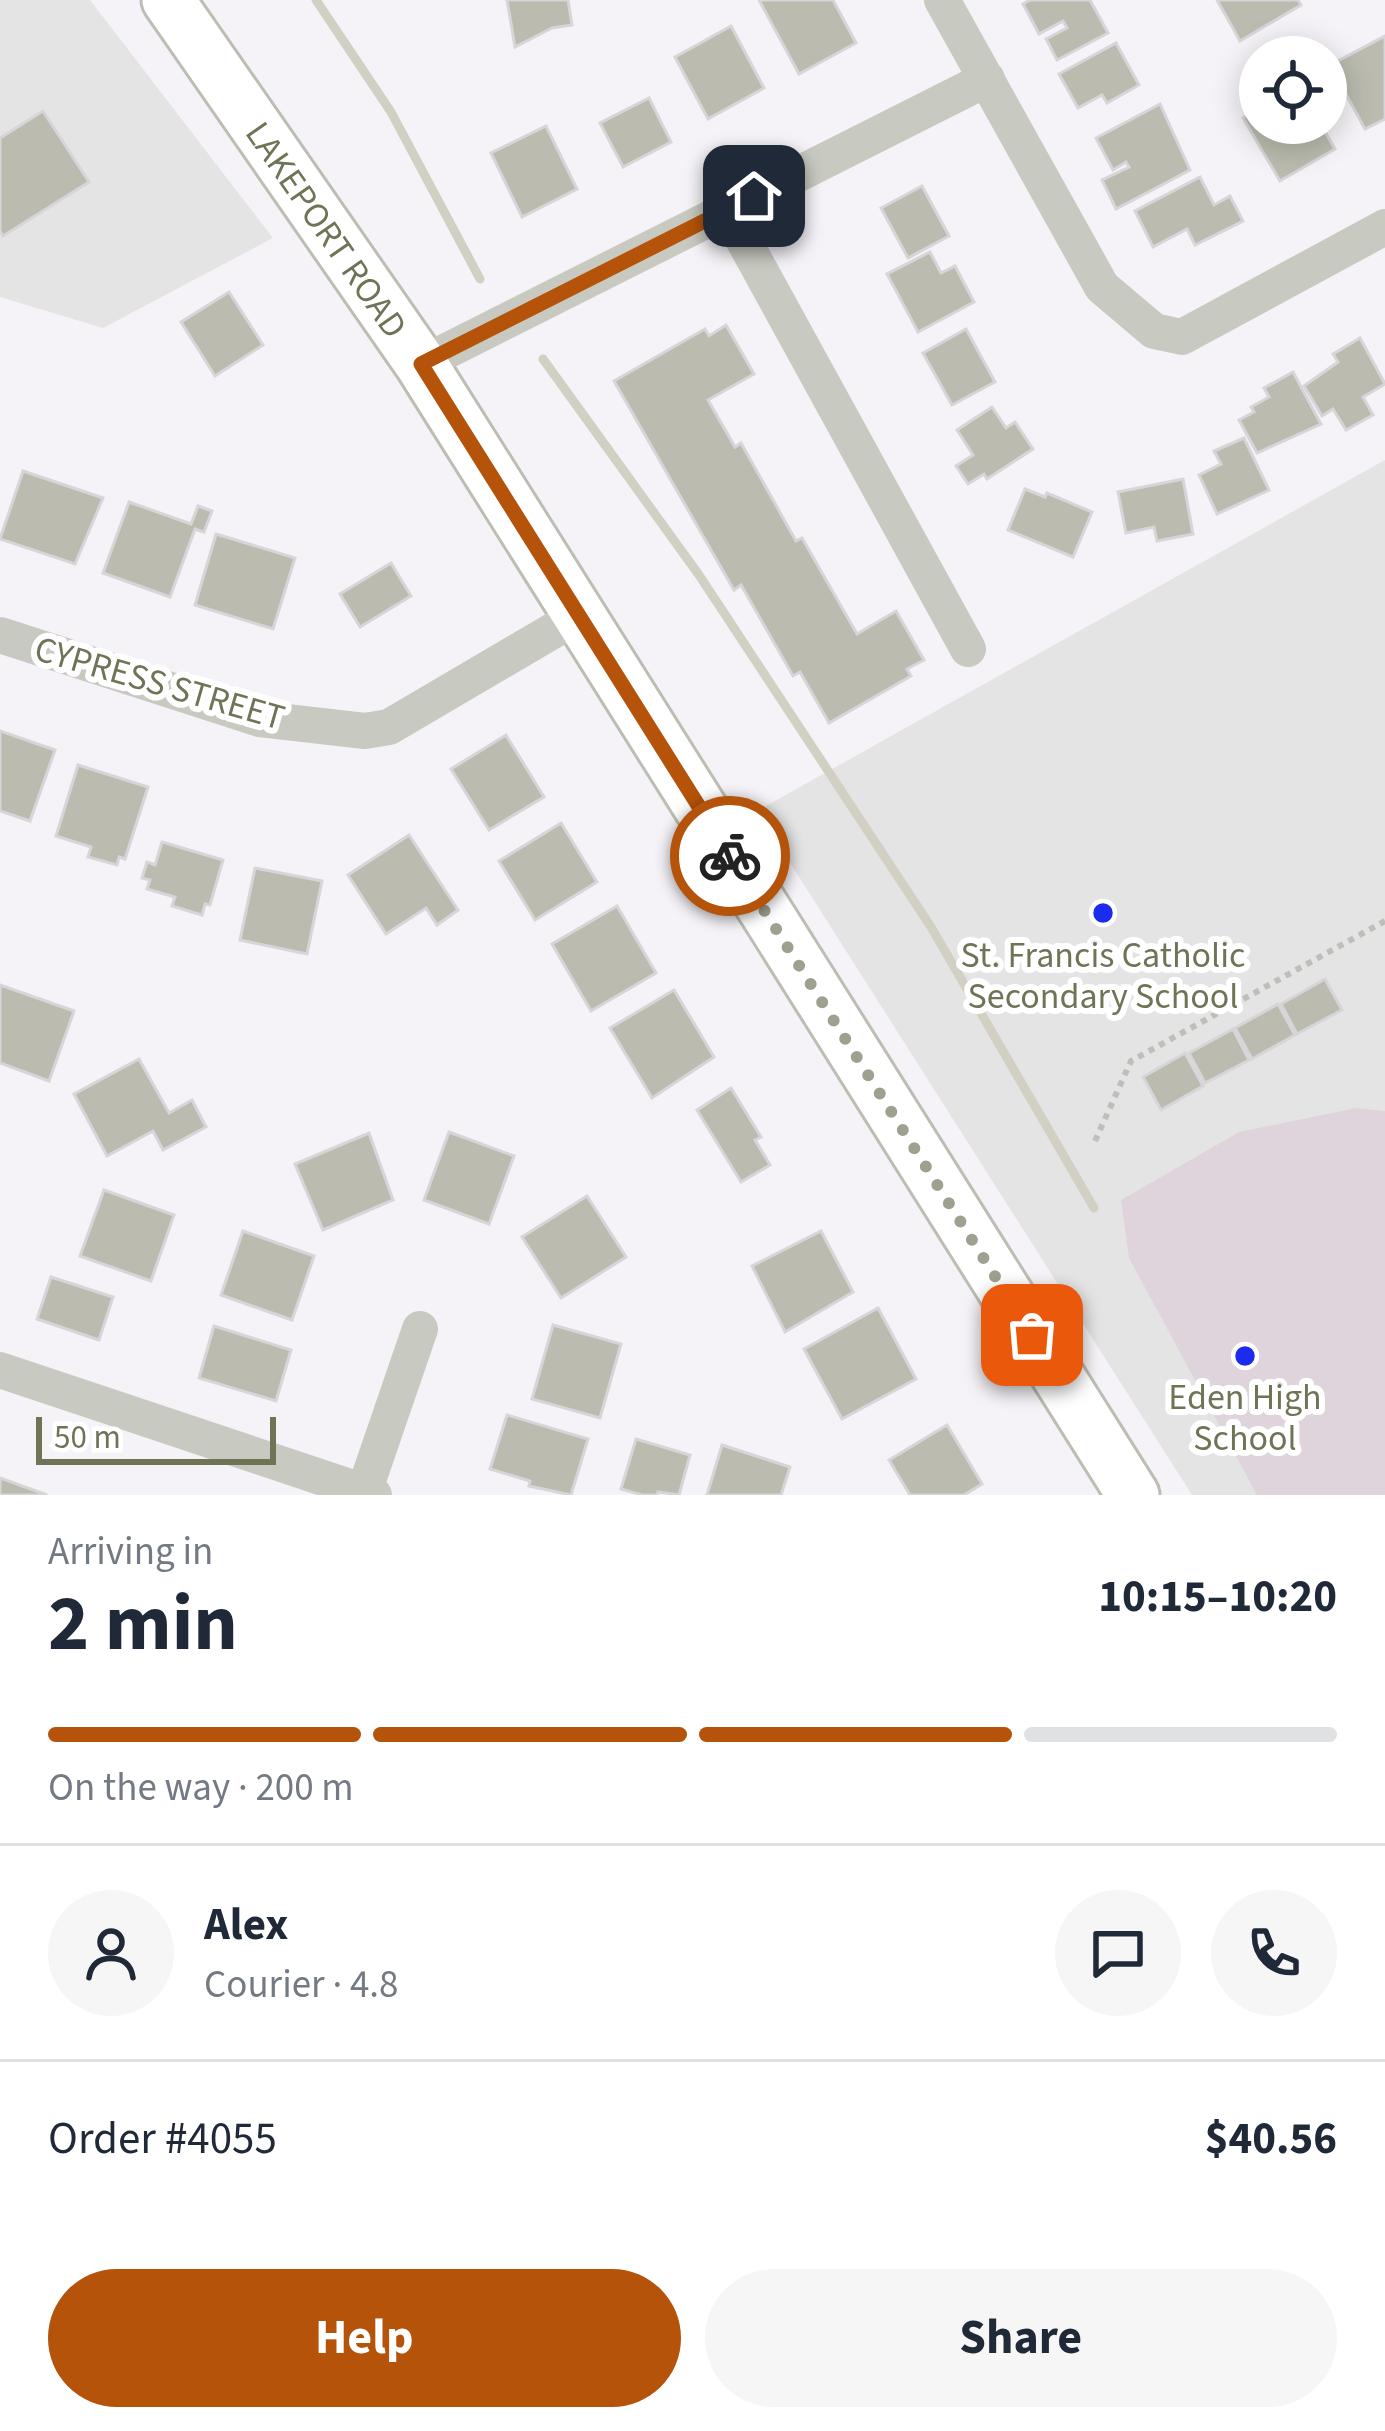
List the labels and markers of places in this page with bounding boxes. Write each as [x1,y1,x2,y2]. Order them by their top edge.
pin [703,145,805,247]
marker: St. Francis Catholic Secondary School [1090,900,1116,926]
place label: St. Francis Catholic Secondary School [961,930,1245,1022]
pin [981,1284,1083,1386]
marker: Eden High School [1232,1343,1258,1369]
place label: Eden High School [1168,1372,1322,1464]

